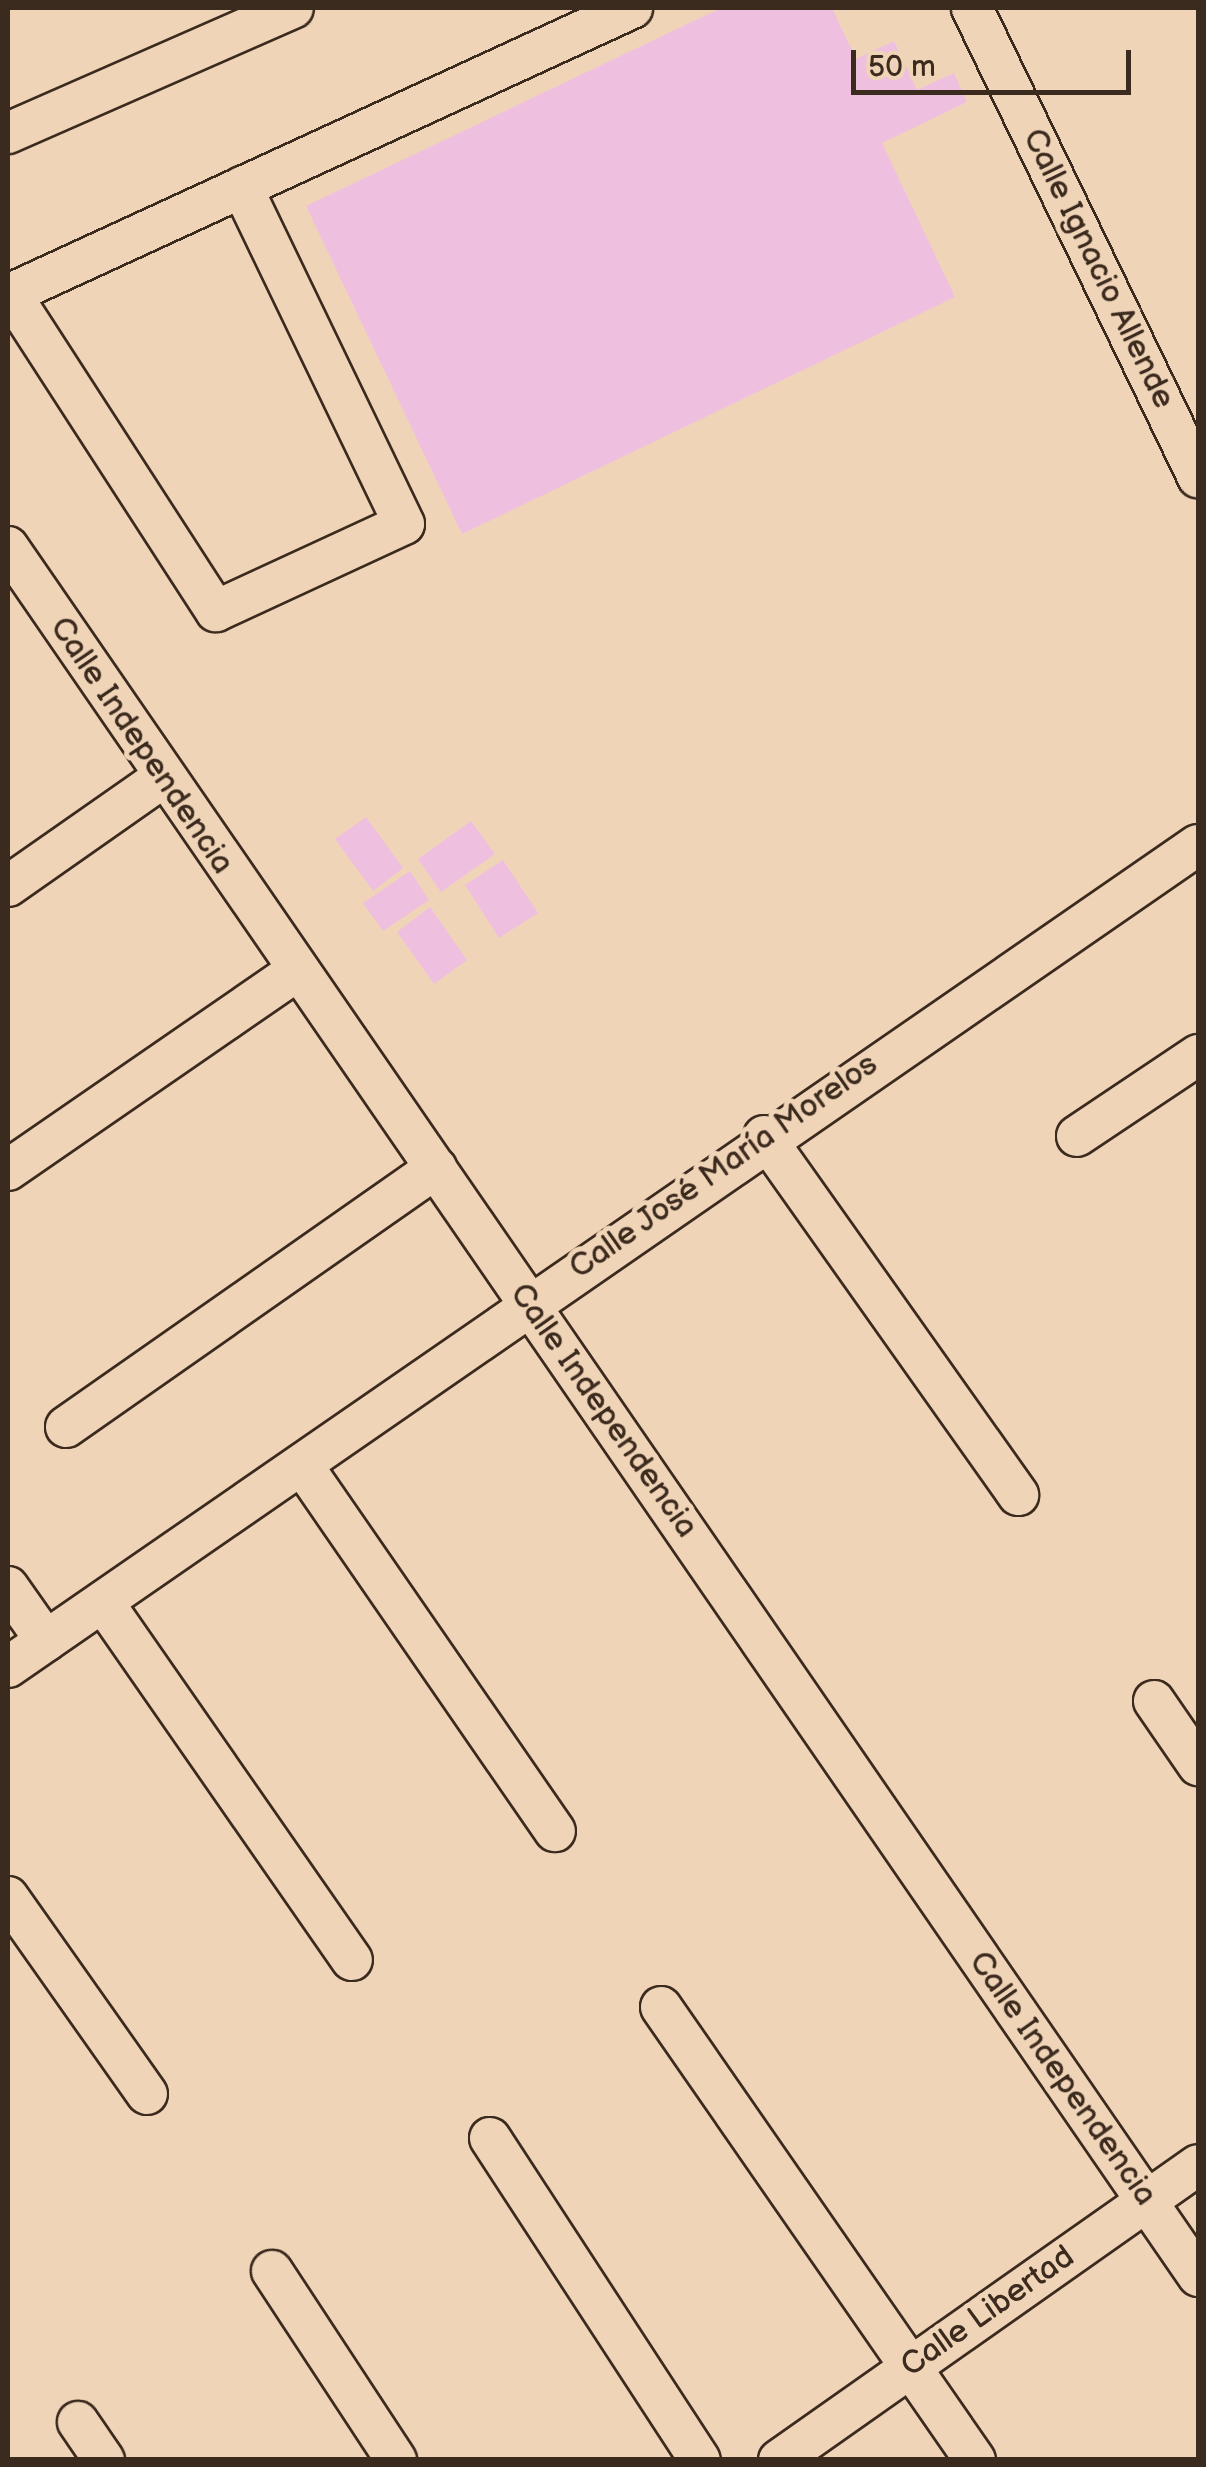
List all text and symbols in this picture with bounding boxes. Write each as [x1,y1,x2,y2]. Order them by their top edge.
scale bar [856,30,1136,92]
text: 50 m [868,49,936,85]
street label: Calle Ignacio Allende [1014,123,1182,415]
street label: Calle Independencia [41,610,241,882]
street label: Calle José María Morelos [562,1046,886,1288]
street label: Calle Independencia [501,1277,705,1545]
street label: Calle Independencia [960,1945,1164,2213]
street label: Calle Libertad [894,2238,1082,2386]

